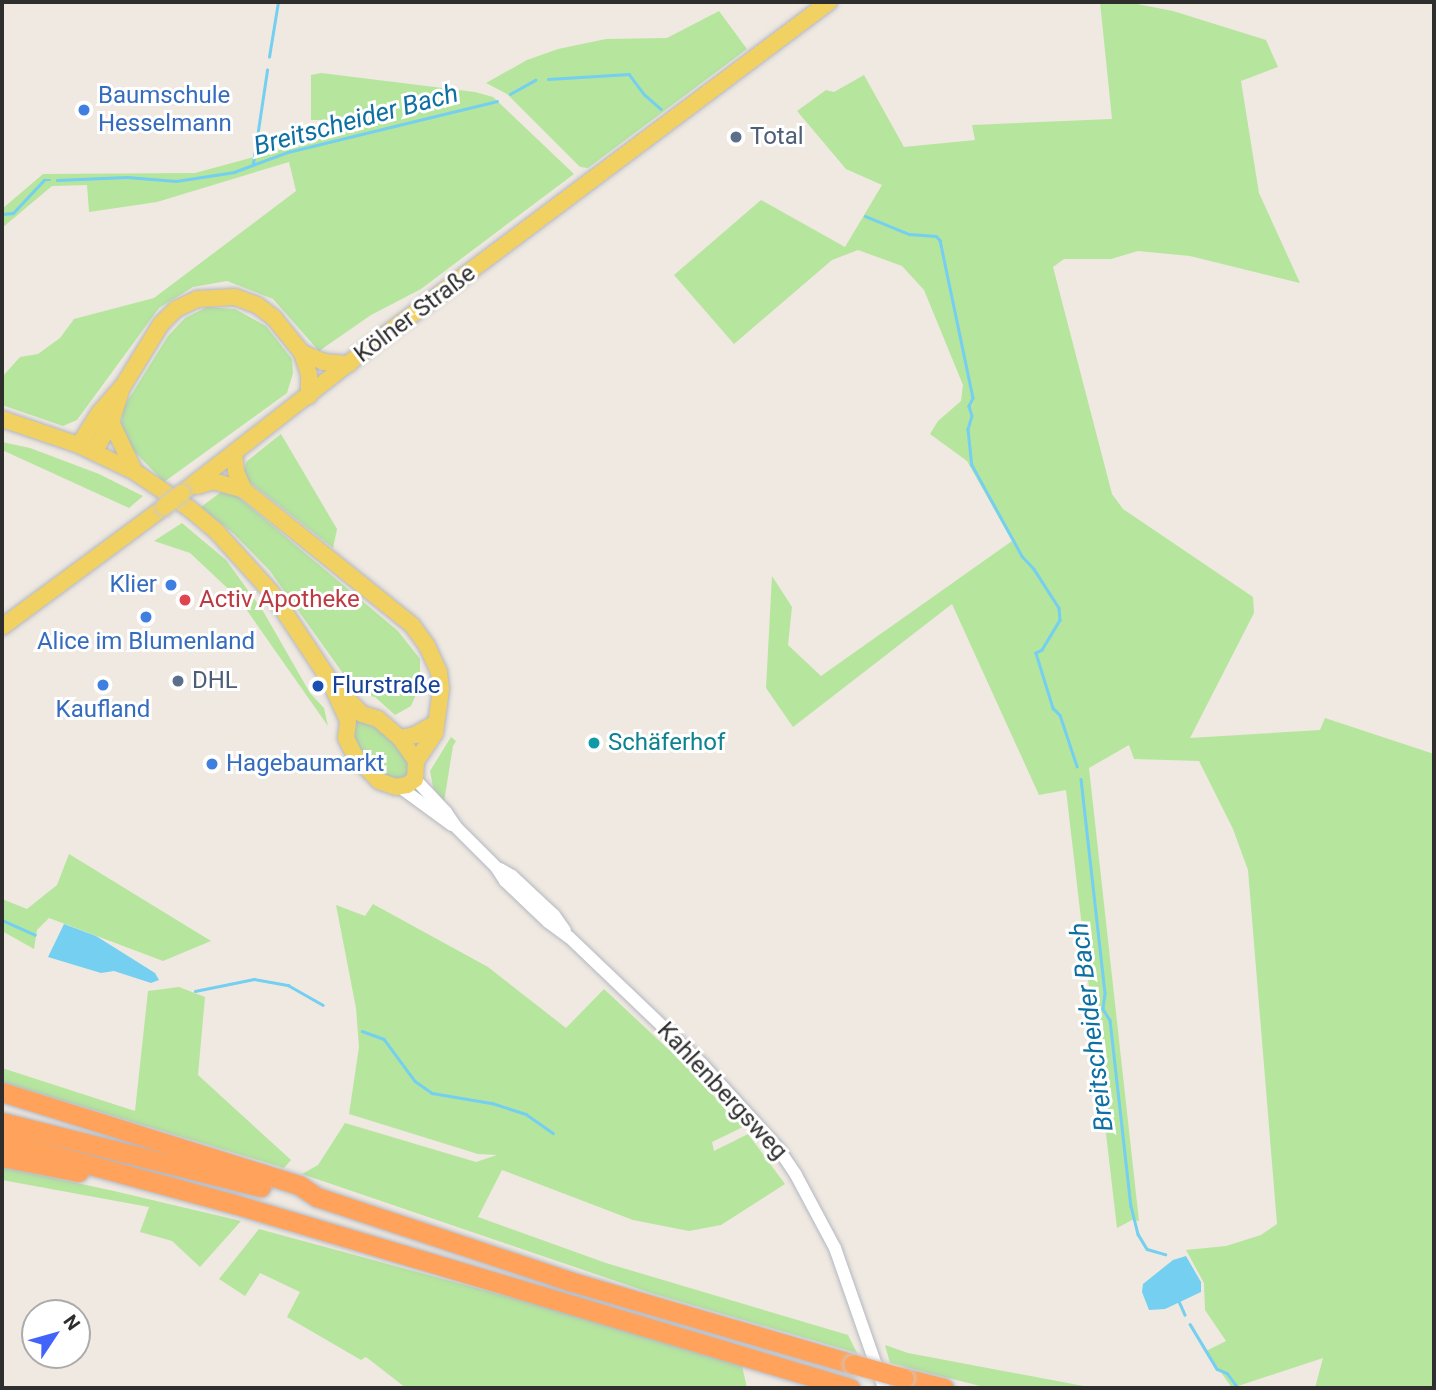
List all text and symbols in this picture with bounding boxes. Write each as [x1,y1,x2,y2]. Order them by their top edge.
water label: Breitscheider Bach [250,78,462,162]
place label: Baumschule Hesselmann [98,82,232,138]
marker: Baumschule Hesselmann [76,102,92,118]
place label: Total [750,123,804,151]
marker: Total [728,129,744,145]
street label: Kölner Straße [349,259,481,369]
place label: Klier [109,571,157,599]
marker: Klier [163,577,179,593]
place label: Activ Apotheke [199,586,360,614]
marker: Activ Apotheke [177,592,193,608]
marker: Alice im Blumenland [138,609,154,625]
place label: Alice im Blumenland [37,628,255,656]
place label: DHL [192,667,238,695]
place label: Flurstraße [332,672,440,700]
marker: DHL [170,673,186,689]
marker: Kaufland [95,677,111,693]
marker: Flurstraße [310,678,326,694]
place label: Kaufland [56,696,150,724]
place label: Schäferhof [608,729,725,757]
marker: Schäferhof [586,735,602,751]
place label: Hagebaumarkt [226,750,384,778]
marker: Hagebaumarkt [204,756,220,772]
water label: Breitscheider Bach [1064,921,1120,1133]
street label: Kahlenbergsweg [651,1016,793,1166]
north arrow [21,1299,91,1369]
text: N [59,1310,85,1335]

